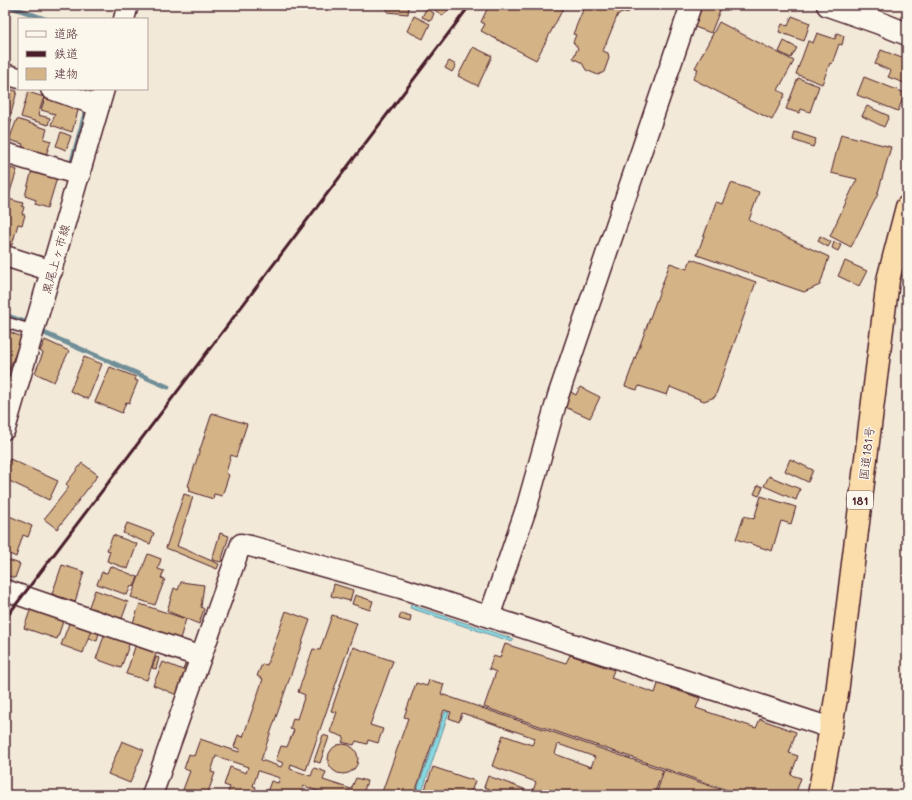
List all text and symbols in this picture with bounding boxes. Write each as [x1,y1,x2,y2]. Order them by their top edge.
legend [18,18,148,90]
text: 道路 [54,25,78,41]
text: 鉄道 [54,45,78,61]
text: 建物 [54,65,78,81]
street label: 黒尾上ヶ市線 [37,222,73,296]
street label: 国道181号 [855,425,877,481]
road number: 181 [847,491,873,509]

